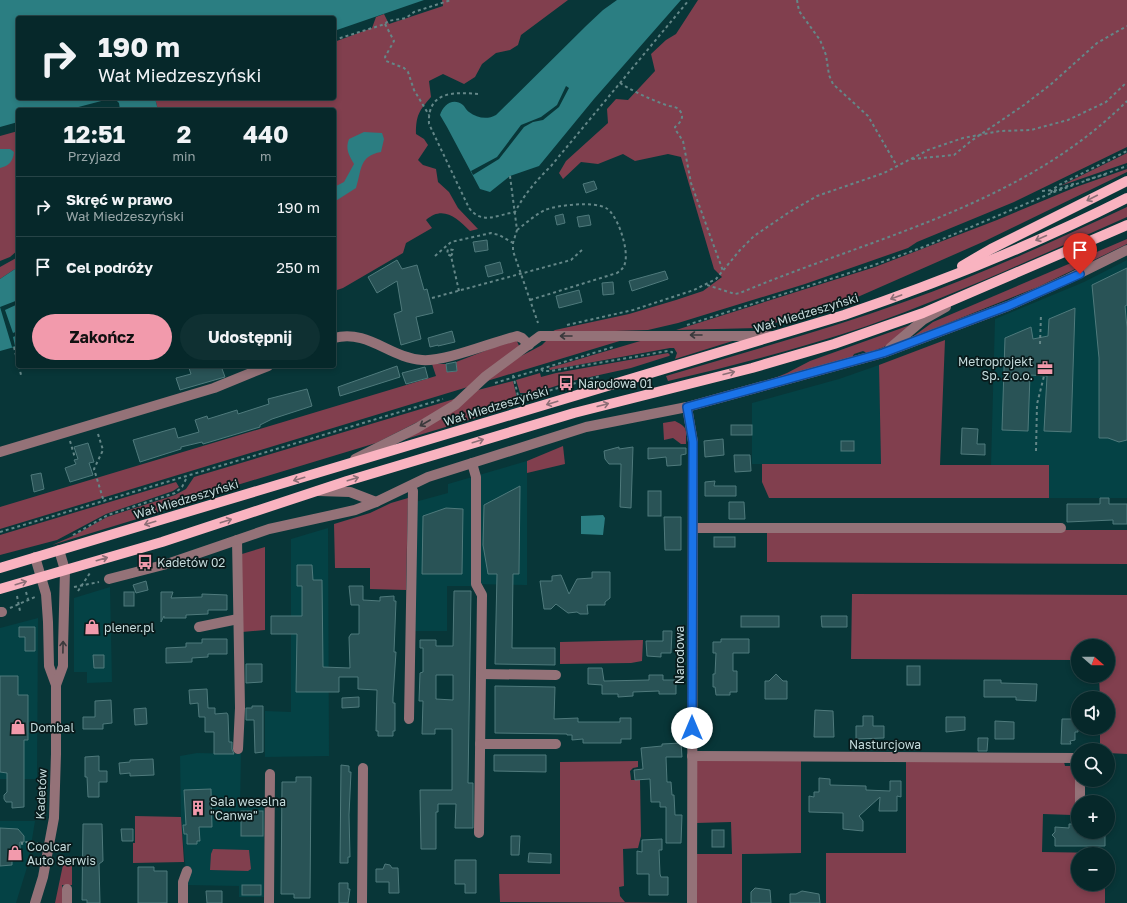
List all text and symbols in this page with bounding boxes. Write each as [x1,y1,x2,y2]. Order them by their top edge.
text: 190 m [98,30,180,63]
icon: right [32,32,84,84]
text: Wał Miedzeszyński [98,64,261,86]
text: 12:51 [63,119,125,148]
text: 2 [177,119,191,148]
text: 440 [243,119,289,148]
text: Przyjazd [68,148,121,164]
text: min [173,148,196,164]
text: m [260,148,272,164]
text: Skręć w prawo [66,190,173,208]
one-way arrow [1086,195,1098,202]
icon: right [32,196,54,218]
text: 190 m [277,198,320,216]
text: Wał Miedzeszyński [66,208,184,224]
pin [1063,233,1097,274]
one-way arrow [1035,235,1047,242]
icon: arrive [1069,239,1091,261]
icon: arrive [32,256,54,278]
text: Cel podróży [66,258,153,276]
text: 250 m [276,258,320,276]
street label: Wał Miedzeszyński [752,290,860,336]
one-way arrow [890,294,902,302]
button: Zakończ [32,314,172,360]
button: Udostępnij [180,314,320,360]
one-way arrow [690,331,703,339]
one-way arrow [560,332,573,340]
place label: Metroprojekt Sp. z o.o. [958,354,1033,383]
office icon: Metroprojekt Sp. z o.o. [1036,359,1054,377]
one-way arrow [722,369,735,377]
bus stop icon: Narodowa 01 [557,374,575,392]
place label: Narodowa 01 [578,376,653,391]
street label: Wał Miedzeszyński [442,383,550,429]
one-way arrow [546,400,559,407]
one-way arrow [596,401,609,408]
one-way arrow [419,419,431,427]
one-way arrow [471,437,484,444]
one-way arrow [347,475,360,482]
street label: Wał Miedzeszyński [132,476,240,522]
one-way arrow [292,476,305,483]
one-way arrow [220,517,233,524]
one-way arrow [144,520,157,527]
bus stop icon: Kadetów 02 [136,553,154,571]
one-way arrow [96,555,109,562]
place label: Kadetów 02 [157,555,225,570]
one-way arrow [14,579,27,586]
shop icon: plener.pl [83,618,101,636]
place label: plener.pl [104,620,155,635]
street label: Narodowa [672,626,687,684]
north arrow [1071,639,1115,683]
map controls [1071,639,1115,891]
one-way arrow [59,641,67,654]
button: sound [1071,691,1115,735]
position arrow [671,707,713,749]
shop icon: Dombal [9,718,27,736]
place label: Dombal [30,720,74,735]
street label: Nasturcjowa [849,737,921,752]
button: search [1071,743,1115,787]
street label: Kadetów [32,768,50,820]
place label: Sala weselna "Canwa" [210,794,286,823]
button: + [1071,795,1115,839]
building icon: Sala weselna "Canwa" [189,799,207,817]
place label: Coolcar Auto Serwis [27,839,96,868]
shop icon: Coolcar Auto Serwis [6,844,24,862]
button: − [1071,847,1115,891]

